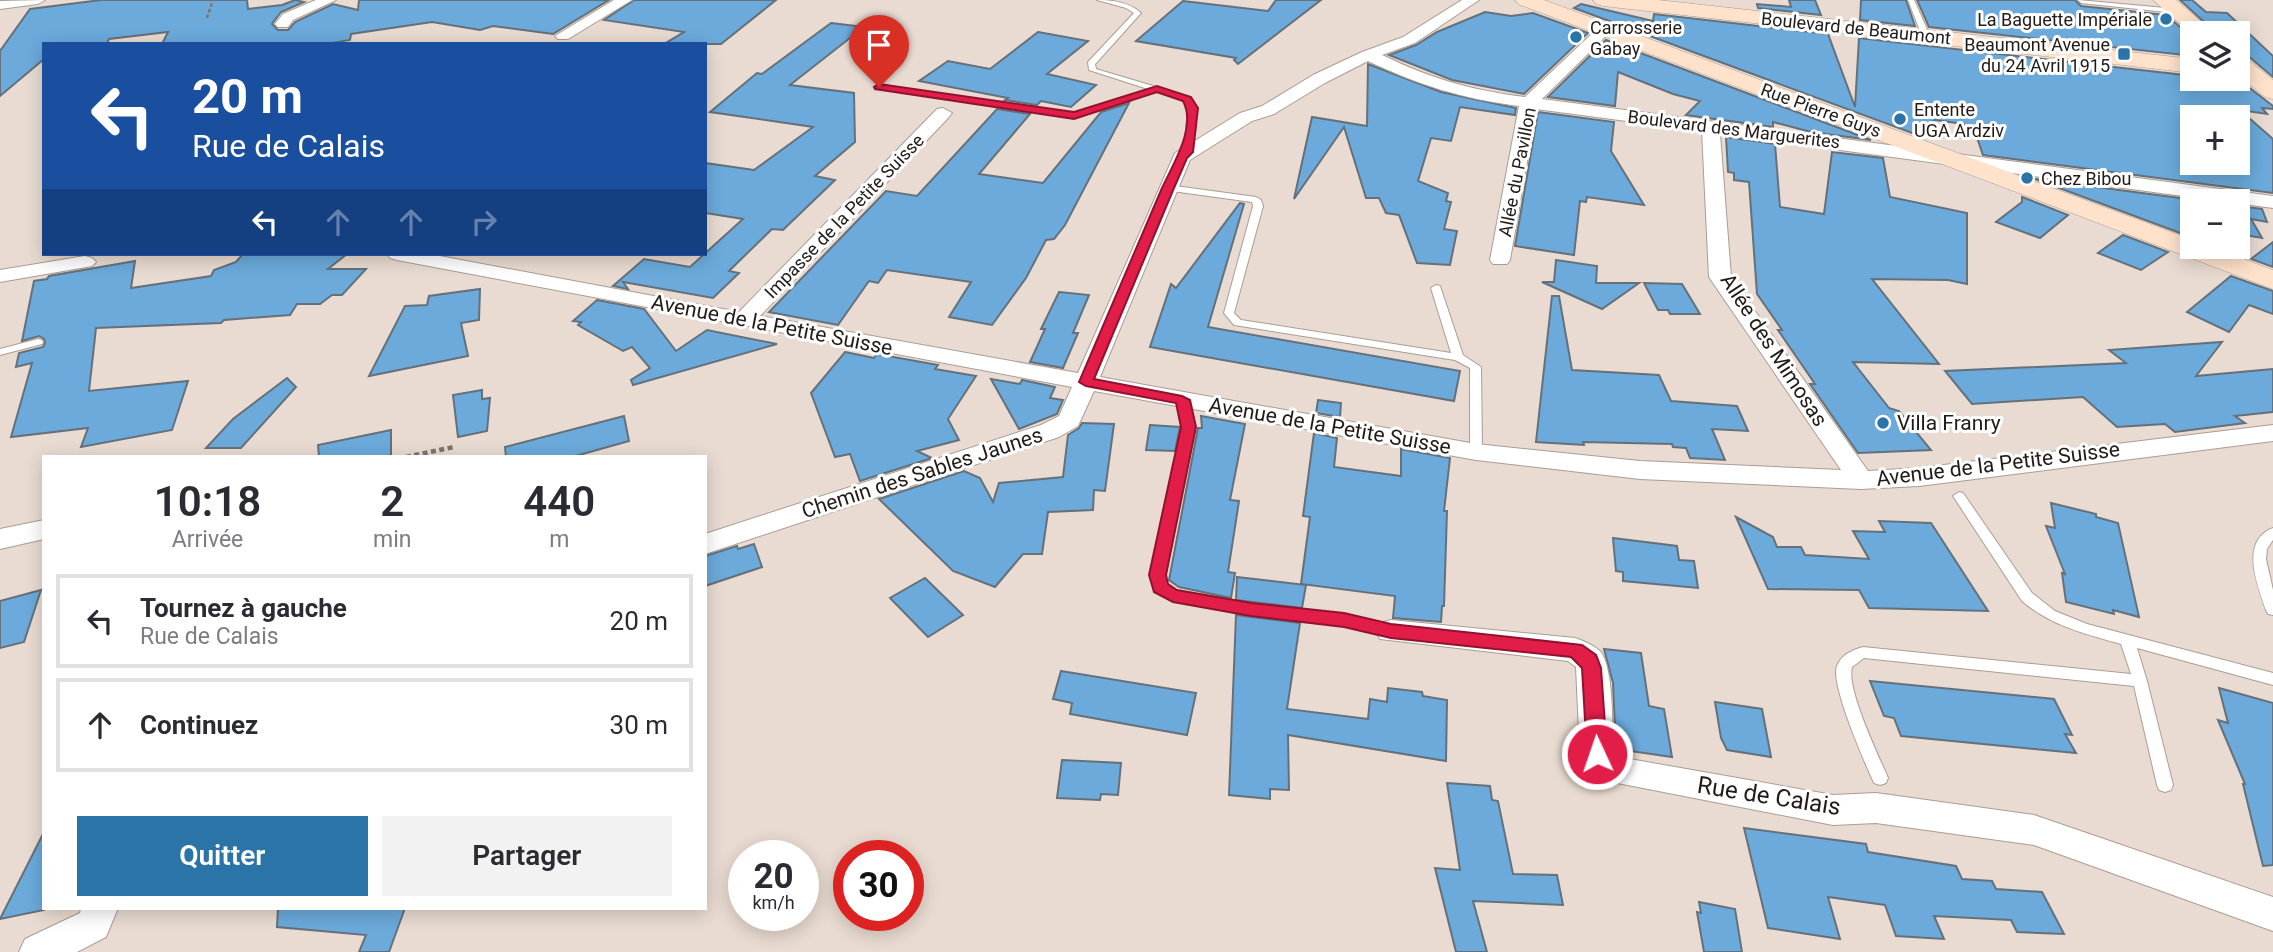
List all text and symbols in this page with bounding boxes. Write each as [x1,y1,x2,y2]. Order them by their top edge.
street label: Boulevard de Beaumont [1760,8,1952,48]
place label: La Baguette Impériale [1977,9,2152,30]
marker: La Baguette Impériale [2158,11,2174,27]
pin [849,15,909,87]
place label: Carrosserie Gabay [1590,17,1682,59]
map controls [2180,21,2250,259]
button: layers [2180,21,2250,91]
icon: arrive [860,26,898,64]
marker: Carrosserie Gabay [1568,29,1584,45]
place label: Beaumont Avenue du 24 Avril 1915 [1964,34,2110,76]
marker: Beaumont Avenue du 24 Avril 1915 [2116,46,2132,62]
text: 20 m [192,68,303,125]
icon: left [77,70,168,161]
street label: Rue Pierre Guys [1758,79,1884,141]
place label: Entente UGA Ardziv [1914,99,2004,141]
street label: Allée du Pavillon [1494,105,1540,239]
button: + [2180,105,2250,175]
street label: Boulevard des Marguerites [1627,106,1841,152]
marker: Entente UGA Ardziv [1892,111,1908,127]
text: Rue de Calais [192,127,385,165]
street label: Impasse de la Petite Suisse [760,130,928,302]
place label: Chez Bibou [2041,168,2131,189]
marker: Chez Bibou [2019,170,2035,186]
button: − [2180,189,2250,259]
icon: left [246,203,284,241]
icon: ahead [319,203,357,241]
icon: ahead [392,203,430,241]
icon: right [465,203,503,241]
street label: Allée des Mimosas [1716,269,1832,431]
street label: Avenue de la Petite Suisse [649,290,895,360]
street label: Avenue de la Petite Suisse [1207,393,1453,459]
place label: Villa Franry [1897,411,2001,435]
marker: Villa Franry [1875,415,1891,431]
street label: Chemin des Sables Jaunes [799,423,1045,523]
street label: Avenue de la Petite Suisse [1875,437,2121,491]
text: 10:18 [154,477,261,526]
text: 2 [380,477,404,526]
text: 440 [523,477,595,526]
text: Arrivée [172,526,243,553]
text: min [373,526,411,553]
text: m [549,526,569,553]
text: Tournez à gauche [140,593,347,623]
icon: left [81,602,119,640]
text: 20 m [610,606,668,636]
text: Rue de Calais [140,623,279,650]
icon: ahead [81,706,119,744]
text: Continuez [140,710,258,740]
text: 30 m [610,710,668,740]
position arrow [1560,717,1634,791]
street label: Rue de Calais [1695,771,1843,821]
button: Quitter [77,816,368,896]
button: Partager [382,816,672,896]
speed limit sign: 30 [833,840,924,931]
text: 20 [753,856,794,897]
text: km/h [752,892,795,913]

